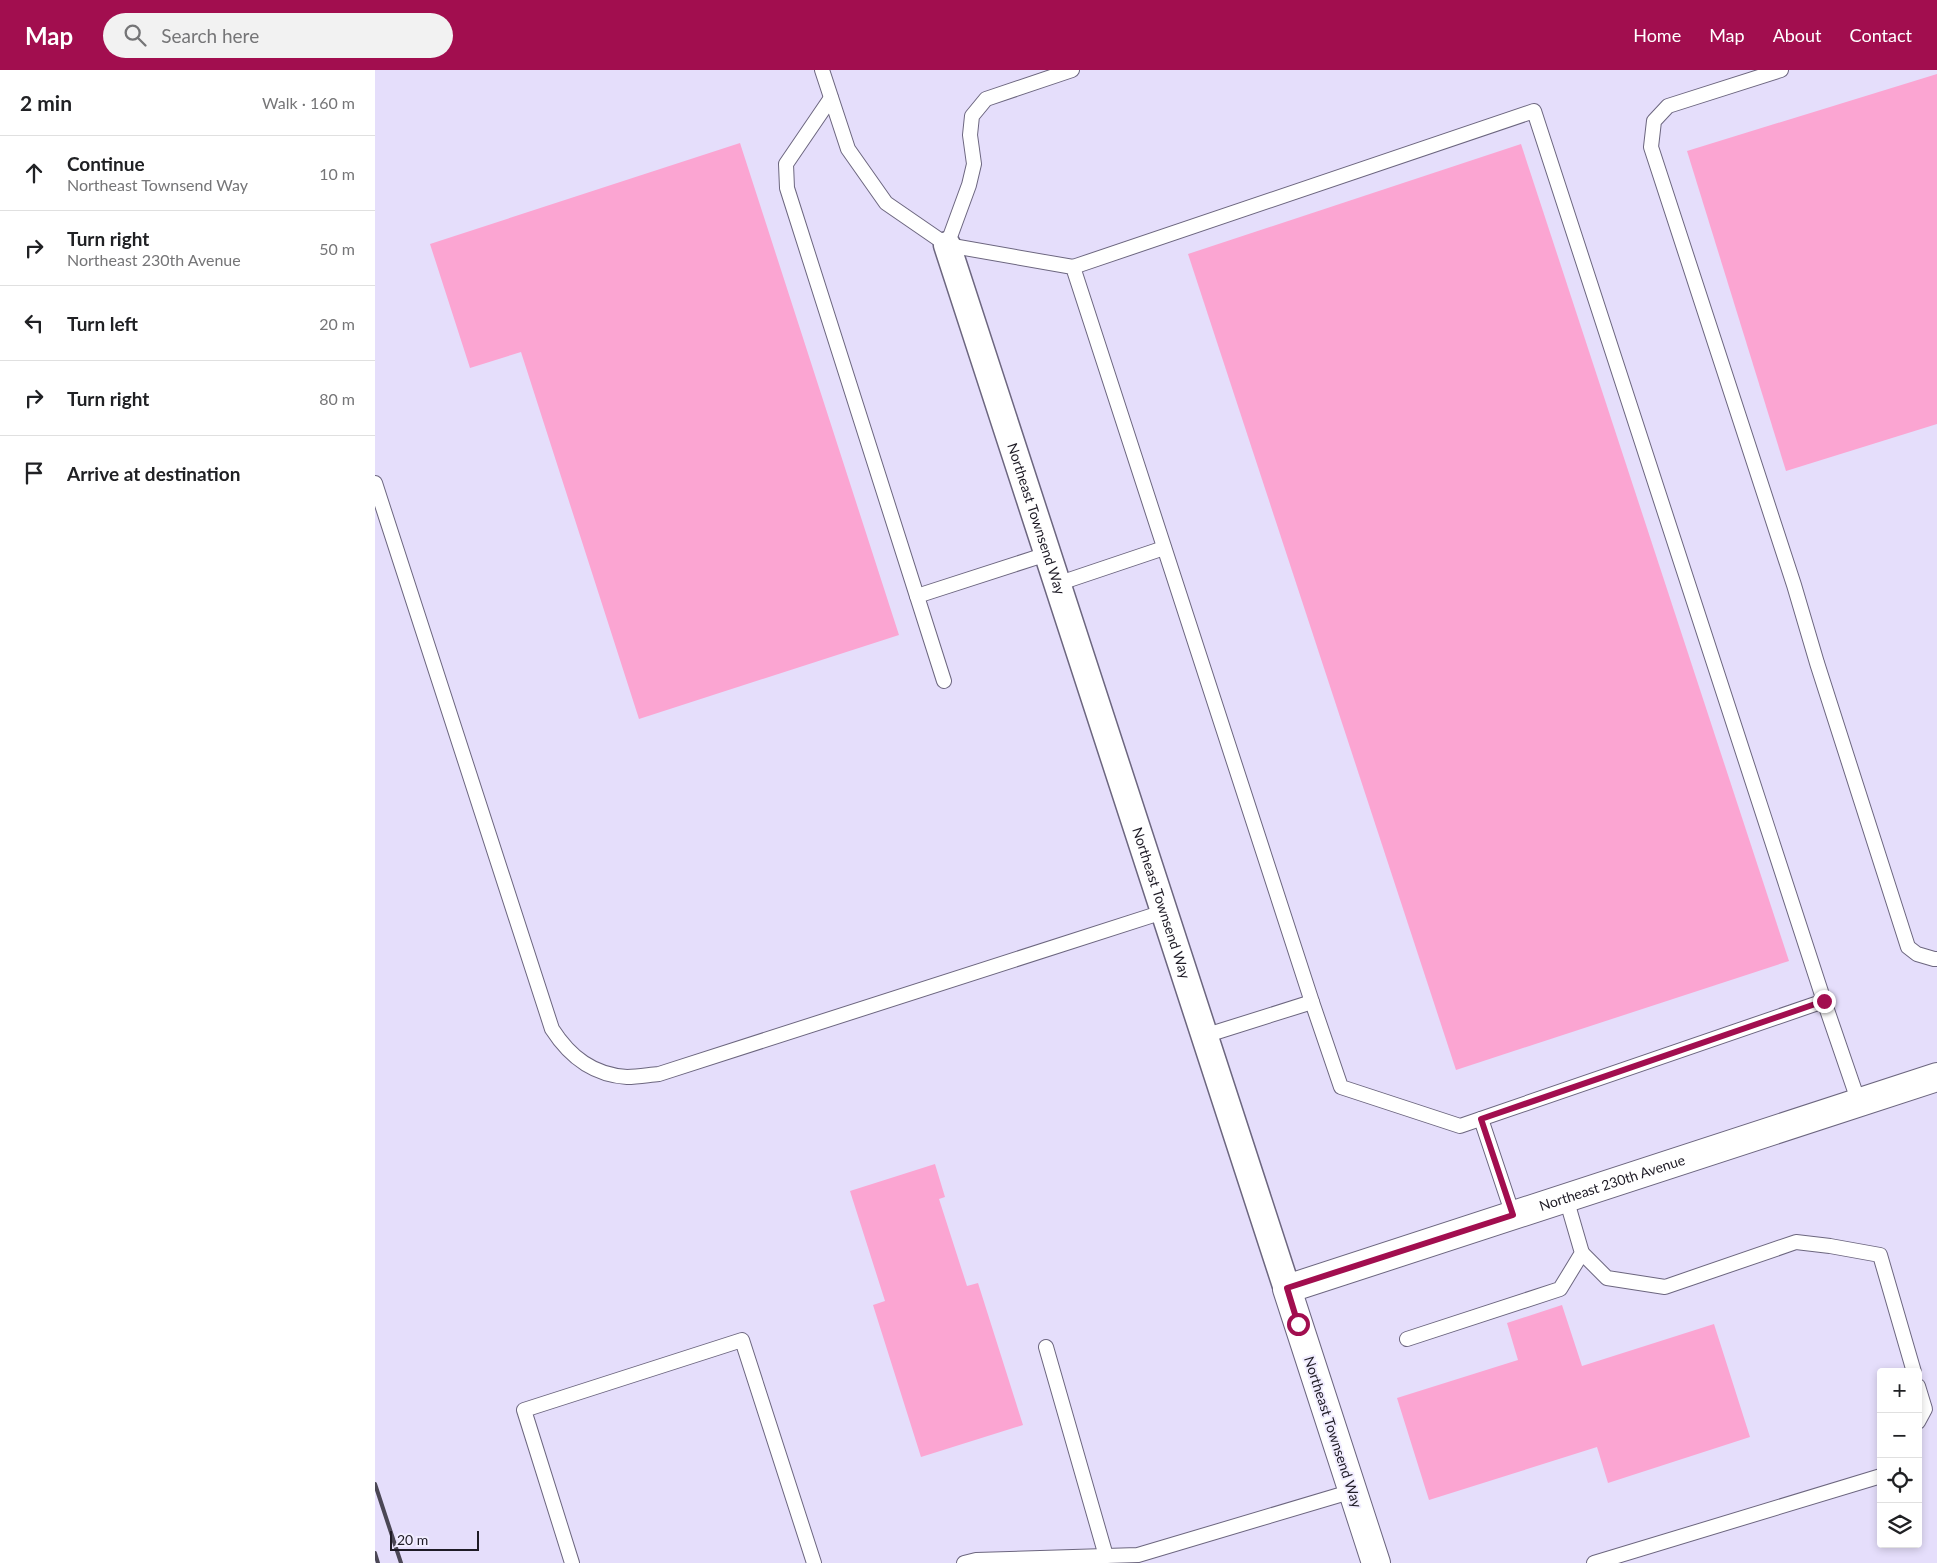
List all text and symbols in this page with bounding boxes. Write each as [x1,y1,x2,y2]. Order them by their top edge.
search box [103,13,453,58]
text: Map [25,21,73,50]
icon: search [121,21,149,49]
text: Search here [161,24,259,47]
text: Home [1633,24,1681,46]
text: Map [1709,24,1745,46]
text: About [1773,24,1822,46]
text: Contact [1850,24,1912,46]
text: 2 min [20,90,72,115]
text: Walk · 160 m [262,93,355,112]
text: Continue [67,152,145,175]
icon: ahead [20,159,48,187]
text: 10 m [319,164,355,183]
text: Northeast Townsend Way [67,175,248,194]
text: Turn right [67,227,149,250]
icon: right [20,234,48,262]
text: 50 m [319,239,355,258]
text: Northeast 230th Avenue [67,250,241,269]
icon: left [20,309,48,337]
text: Turn left [67,312,138,335]
text: 20 m [319,314,355,333]
icon: right [20,384,48,412]
text: Turn right [67,387,149,410]
text: 80 m [319,389,355,408]
street label: Northeast Townsend Way [1004,441,1070,597]
icon: arrive [20,459,48,487]
text: Arrive at destination [67,462,240,485]
street label: Northeast Townsend Way [1129,825,1195,982]
route end [1813,990,1836,1013]
street label: Northeast 230th Avenue [1537,1151,1687,1214]
route start [1287,1313,1310,1336]
street label: Northeast Townsend Way [1301,1354,1366,1511]
map controls [1877,1368,1922,1548]
button: + [1877,1368,1922,1413]
button: − [1877,1413,1922,1458]
button: locate [1877,1458,1922,1503]
button: layers [1877,1503,1922,1548]
scale bar [390,1528,479,1551]
text: 20 m [397,1531,428,1548]

